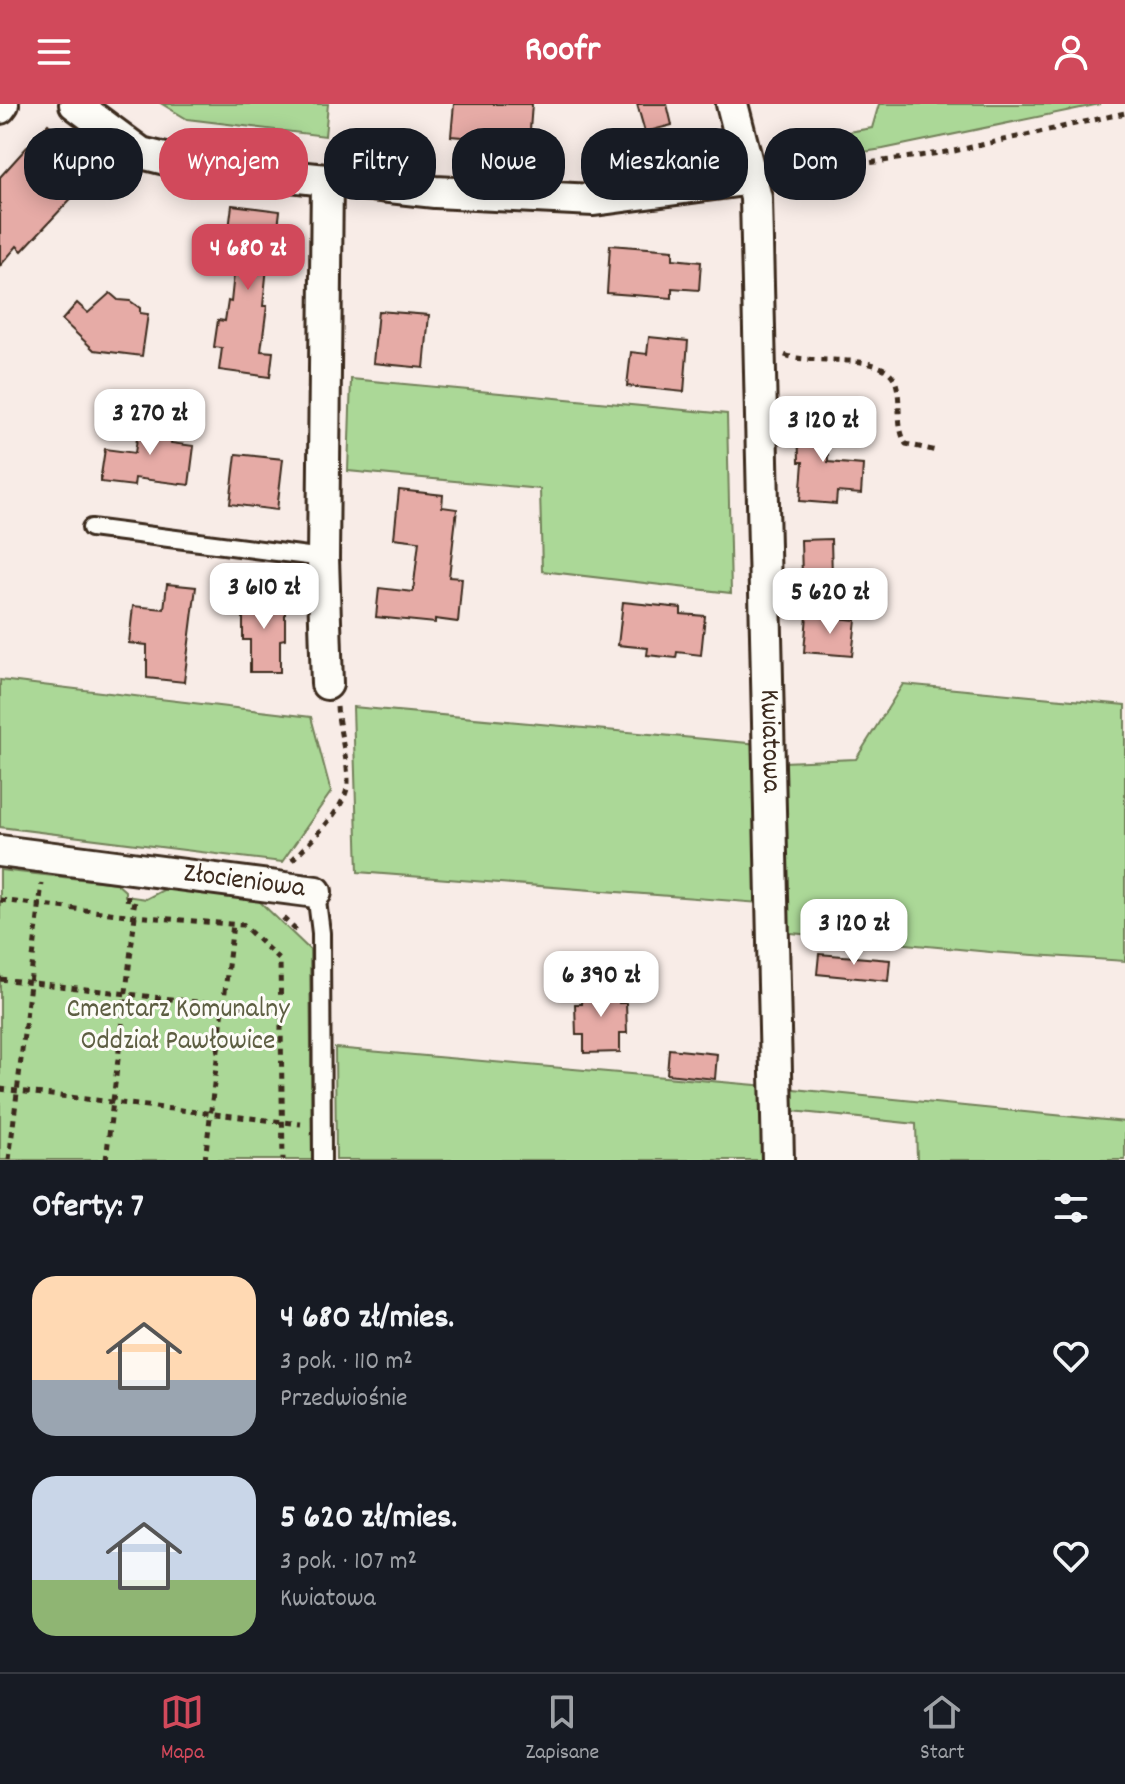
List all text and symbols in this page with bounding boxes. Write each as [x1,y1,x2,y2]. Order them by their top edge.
text: Roofr [525,26,600,78]
icon: menu [32,30,76,74]
icon: person [1049,30,1093,74]
chip: Kupno [24,128,143,200]
chip: Wynajem [159,128,308,200]
chip: Filtry [324,128,436,200]
chip: Nowe [452,128,565,200]
chip: Mieszkanie [581,128,748,200]
chip: Dom [764,128,866,200]
pin: 4 680 zł [165,224,331,292]
text: 4 680 zł [210,231,286,268]
pin: 3 270 zł [67,389,233,457]
text: 3 270 zł [112,396,188,433]
pin: 3 120 zł [740,396,906,464]
text: 3 120 zł [787,403,859,440]
pin: 3 610 zł [181,563,347,631]
pin: 5 620 zł [747,568,913,636]
text: 3 610 zł [228,570,300,607]
text: 5 620 zł [791,575,869,612]
street label: Kwiatowa [747,689,790,794]
street label: Złocieniowa [181,855,308,910]
pin: 3 120 zł [771,899,937,967]
text: 3 120 zł [818,906,890,943]
pin: 6 390 zł [518,951,684,1019]
text: 6 390 zł [562,958,640,995]
park label: Cmentarz Komunalny Oddział Pawłowice [67,991,290,1063]
text: Oferty: 7 [32,1184,144,1233]
icon: filters [1049,1186,1093,1230]
text: 4 680 zł/mies. [280,1295,454,1344]
icon: home [96,1308,192,1404]
icon: heart [1049,1334,1093,1378]
text: 3 pok. · 110 m² [280,1344,413,1381]
text: Przedwiośnie [280,1381,407,1418]
text: 5 620 zł/mies. [280,1495,457,1544]
icon: home [96,1508,192,1604]
icon: heart [1049,1534,1093,1578]
text: 3 pok. · 107 m² [280,1544,417,1581]
text: Kwiatowa [280,1581,376,1618]
tab: Mapa [160,1690,204,1769]
tab: Zapisane [525,1690,599,1769]
tab: Start [920,1690,965,1769]

